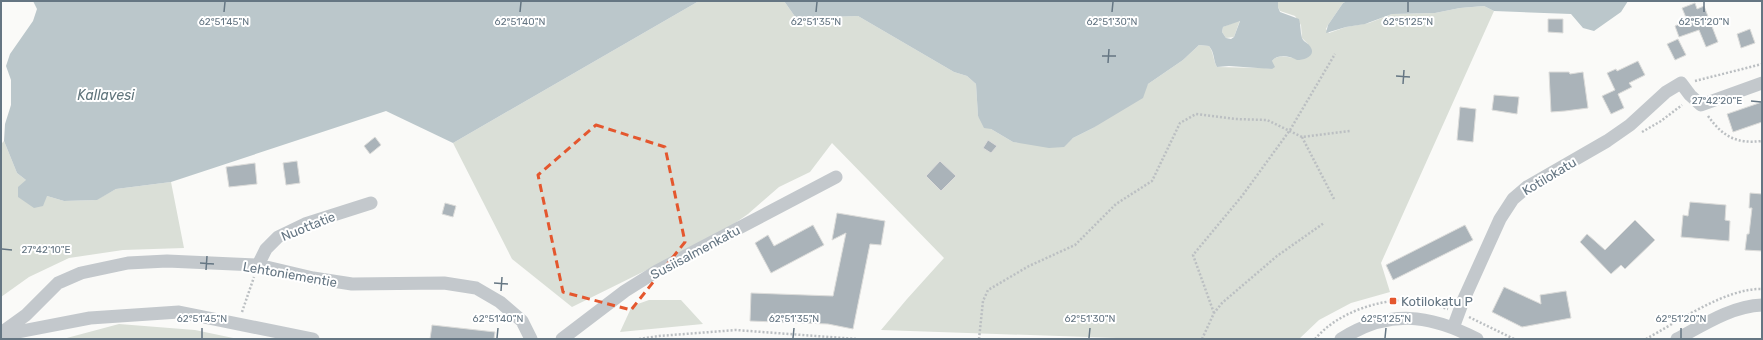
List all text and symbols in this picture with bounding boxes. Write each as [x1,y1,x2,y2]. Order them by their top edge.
text: 62°51'45"N [199,16,249,28]
text: 62°51'40"N [495,16,545,28]
text: 62°51'35"N [791,16,841,28]
text: 62°51'30"N [1086,16,1138,28]
text: 62°51'25"N [1383,16,1433,28]
text: 62°51'20"N [1679,16,1730,28]
water label: Kallavesi [77,87,135,104]
text: 27°42'20"E [1692,95,1742,107]
street label: Kotilokatu [1520,154,1579,198]
street label: Nuottatie [279,209,337,244]
street label: Susiisalmenkatu [648,223,743,282]
text: 27°42'10"E [21,244,71,256]
street label: Lehtoniementie [242,259,338,290]
place label: Kotilokatu P [1401,294,1473,309]
marker: Kotilokatu P [1388,296,1398,306]
text: 62°51'45"N [177,313,227,325]
text: 62°51'40"N [473,313,523,325]
text: 62°51'35"N [769,313,819,325]
text: 62°51'30"N [1064,313,1116,325]
text: 62°51'25"N [1361,313,1411,325]
text: 62°51'20"N [1656,313,1707,325]

